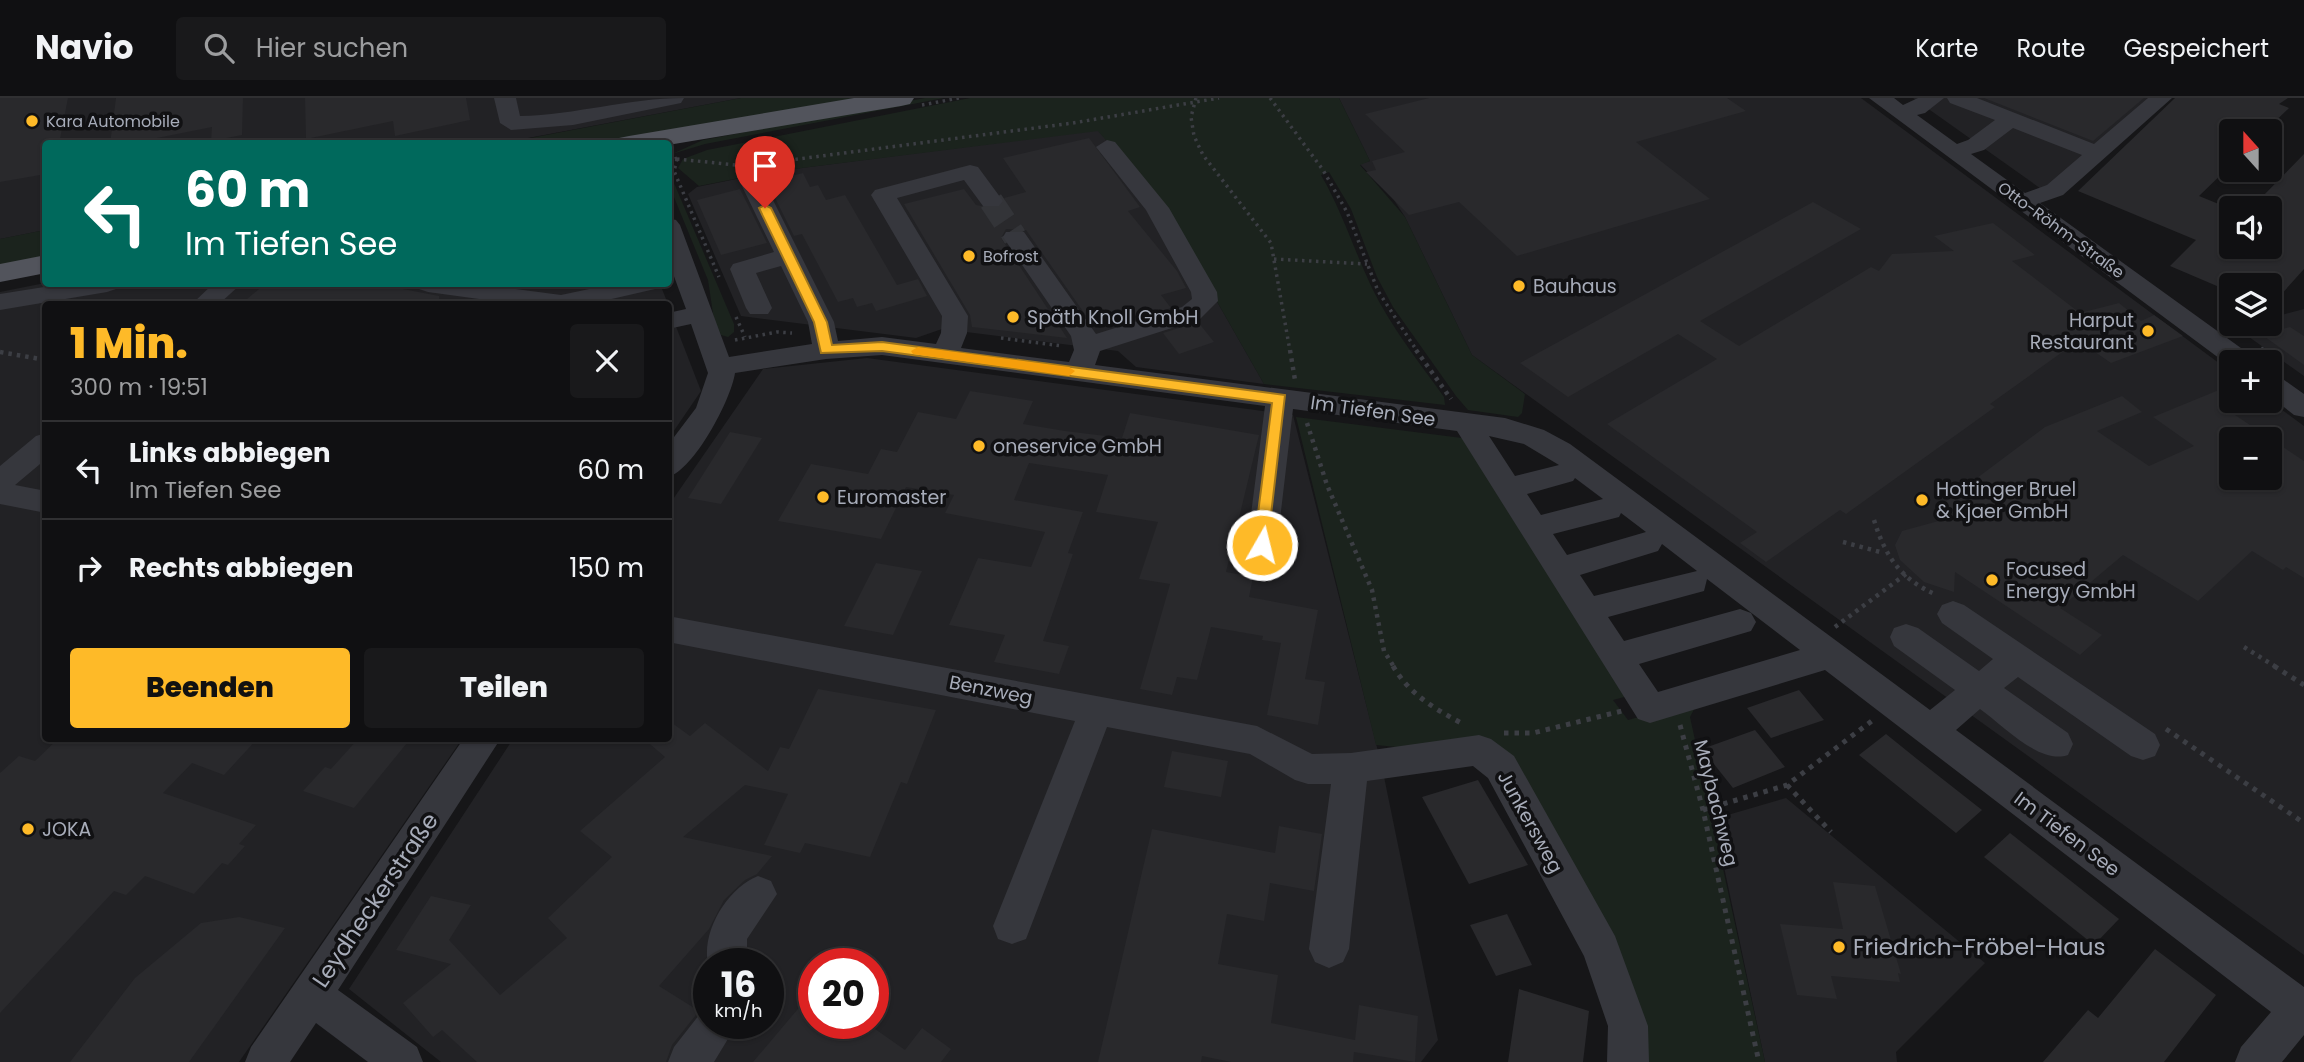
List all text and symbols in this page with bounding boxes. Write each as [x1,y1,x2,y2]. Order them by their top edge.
search box [176,17,666,80]
text: Navio [35,24,134,71]
icon: search [200,29,238,67]
text: Hier suchen [256,30,408,66]
text: Karte [1915,32,1978,65]
text: Route [2016,32,2085,65]
text: Gespeichert [2123,32,2269,65]
place label: Kara Automobile [46,110,180,133]
marker: Kara Automobile [24,113,40,129]
north arrow [2219,119,2282,182]
map controls [2219,119,2282,490]
pin [735,136,795,208]
icon: arrive [746,147,784,185]
text: 60 m [185,156,310,224]
icon: left [70,168,161,259]
street label: Otto-Röhm-Straße [1993,176,2129,284]
button: sound [2219,196,2282,259]
text: Im Tiefen See [185,221,397,266]
place label: Bofrost [983,245,1039,268]
marker: Bofrost [961,248,977,264]
place label: Bauhaus [1533,273,1617,300]
button: layers [2219,273,2282,336]
marker: Bauhaus [1511,278,1527,294]
place label: Späth Knoll GmbH [1027,304,1198,331]
place label: Harput Restaurant [2030,307,2134,356]
marker: Späth Knoll GmbH [1005,309,1021,325]
text: 1 Min. [70,314,188,373]
marker: Harput Restaurant [2140,323,2156,339]
button: close [570,324,644,398]
button: + [2219,350,2282,413]
text: 300 m · 19:51 [70,371,208,403]
street label: Im Tiefen See [1309,389,1437,433]
button: − [2219,427,2282,490]
place label: oneservice GmbH [993,433,1162,460]
text: Links abbiegen [129,435,331,471]
marker: oneservice GmbH [971,438,987,454]
icon: left [70,451,108,489]
text: 60 m [577,452,644,488]
text: Im Tiefen See [129,474,282,506]
place label: Hottinger Bruel & Kjaer GmbH [1936,476,2076,525]
place label: Euromaster [837,484,946,511]
marker: Euromaster [815,489,831,505]
marker: Hottinger Bruel & Kjaer GmbH [1914,492,1930,508]
position arrow [1225,508,1299,582]
icon: right [70,549,108,587]
text: Rechts abbiegen [129,550,354,586]
text: 150 m [569,550,644,586]
place label: Focused Energy GmbH [2006,556,2136,605]
marker: Focused Energy GmbH [1984,572,2000,588]
button: Beenden [70,648,350,728]
button: Teilen [364,648,644,728]
street label: Benzweg [947,669,1035,711]
street label: Maybachweg [1687,737,1745,869]
street label: Junkersweg [1491,766,1569,878]
street label: Im Tiefen See [2009,785,2125,883]
street label: Leydheckerstraße [304,806,446,994]
place label: JOKA [42,816,91,843]
marker: JOKA [20,821,36,837]
place label: Friedrich-Fröbel-Haus [1853,931,2105,963]
marker: Friedrich-Fröbel-Haus [1831,939,1847,955]
speed limit sign: 20 [798,948,889,1039]
text: 16 [721,960,756,1009]
text: km/h [715,998,762,1023]

